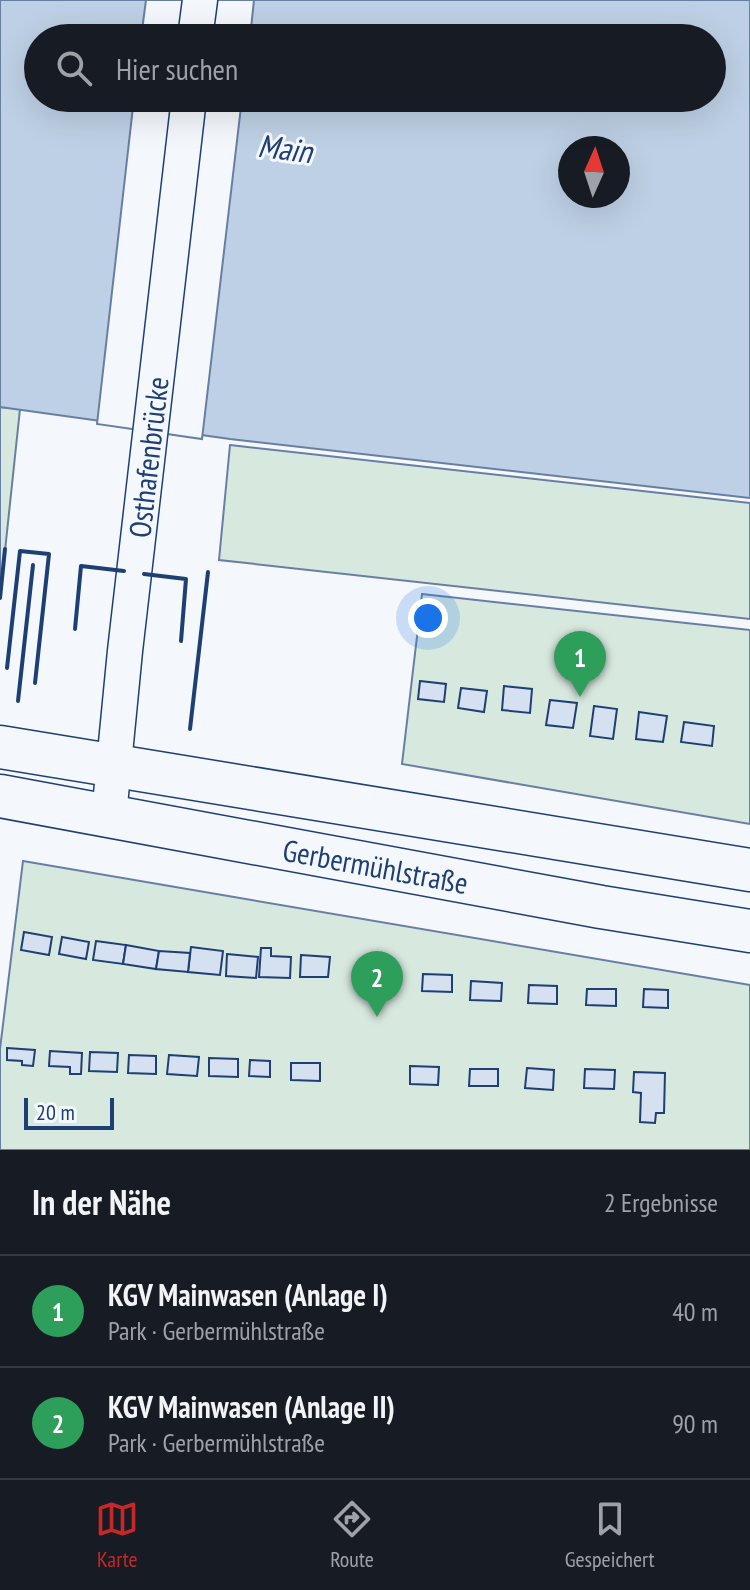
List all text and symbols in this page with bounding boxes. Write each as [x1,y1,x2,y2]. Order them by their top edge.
search box [24,24,726,112]
icon: search [52,46,96,90]
text: Hier suchen [116,49,238,88]
water label: Main [256,124,316,172]
north arrow [558,136,630,208]
street label: Osthafenbrücke [119,374,176,540]
your location [408,598,448,638]
pin: 1 [554,631,606,697]
street label: Gerbermühlstraße [280,829,471,902]
pin: 2 [351,951,403,1017]
scale bar [24,1094,114,1130]
text: 20 m [36,1098,75,1126]
text: In der Nähe [32,1180,171,1224]
text: 2 Ergebnisse [604,1186,718,1219]
text: KGV Mainwasen (Anlage I) [108,1275,388,1314]
text: 1 [52,1295,64,1328]
text: 40 m [672,1295,718,1328]
text: Park · Gerbermühlstraße [108,1314,325,1347]
text: KGV Mainwasen (Anlage II) [108,1387,395,1426]
text: 2 [52,1407,64,1440]
text: 90 m [672,1407,718,1440]
text: Park · Gerbermühlstraße [108,1426,325,1459]
tab: Karte [95,1497,139,1573]
tab: Route [330,1497,374,1573]
tab: Gespeichert [565,1497,655,1573]

